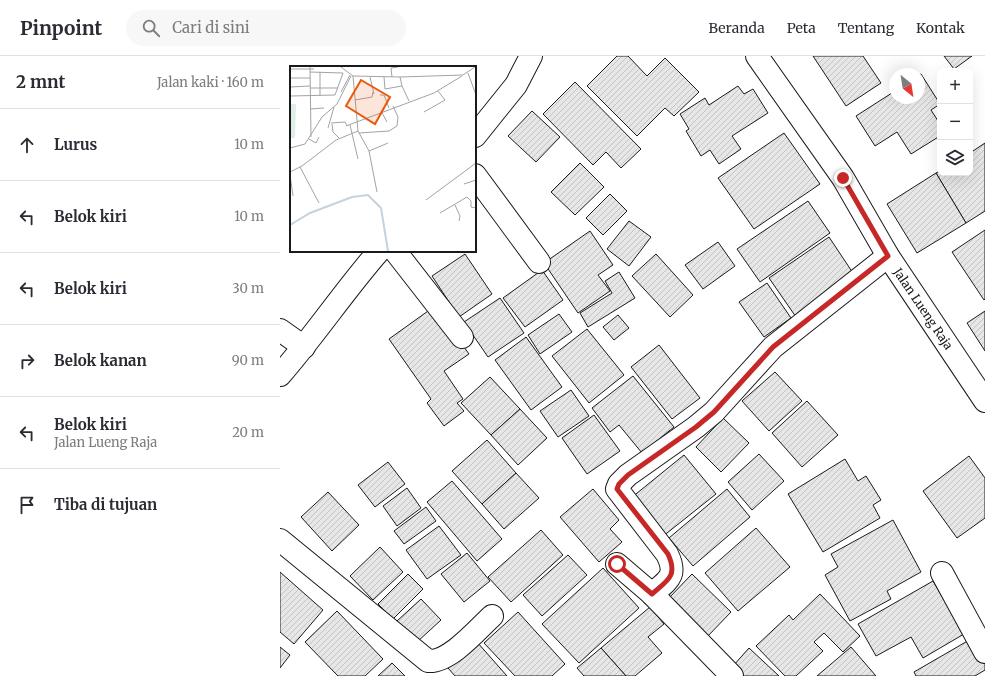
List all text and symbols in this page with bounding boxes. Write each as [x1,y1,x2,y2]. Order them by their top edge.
search box [126,10,406,46]
text: Pinpoint [20,16,102,40]
icon: search [140,17,162,39]
text: Cari di sini [172,18,250,37]
text: Beranda [709,19,765,37]
text: Peta [787,19,816,37]
text: Tentang [838,19,894,37]
text: Kontak [916,19,965,37]
inset map [290,66,476,252]
north arrow [889,68,925,104]
map controls [937,68,973,176]
button: + [937,68,973,104]
text: 2 mnt [16,71,65,93]
text: Jalan kaki · 160 m [157,74,264,91]
button: − [937,104,973,140]
icon: ahead [16,134,38,156]
text: Lurus [54,135,97,154]
text: 10 m [234,136,264,153]
button: layers [937,140,973,176]
route end [834,169,852,187]
icon: left [16,206,38,228]
text: Belok kiri [54,207,127,226]
text: 10 m [234,208,264,225]
street label: Jalan Lueng Raja [890,264,957,353]
icon: left [16,278,38,300]
text: Belok kiri [54,279,127,298]
text: 30 m [232,280,264,297]
icon: right [16,350,38,372]
text: Belok kanan [54,351,147,370]
text: 90 m [232,352,264,369]
text: Belok kiri [54,415,127,434]
icon: left [16,422,38,444]
text: 20 m [232,424,264,441]
text: Jalan Lueng Raja [54,434,157,451]
icon: arrive [16,494,38,516]
text: Tiba di tujuan [54,495,157,514]
route start [608,555,626,573]

